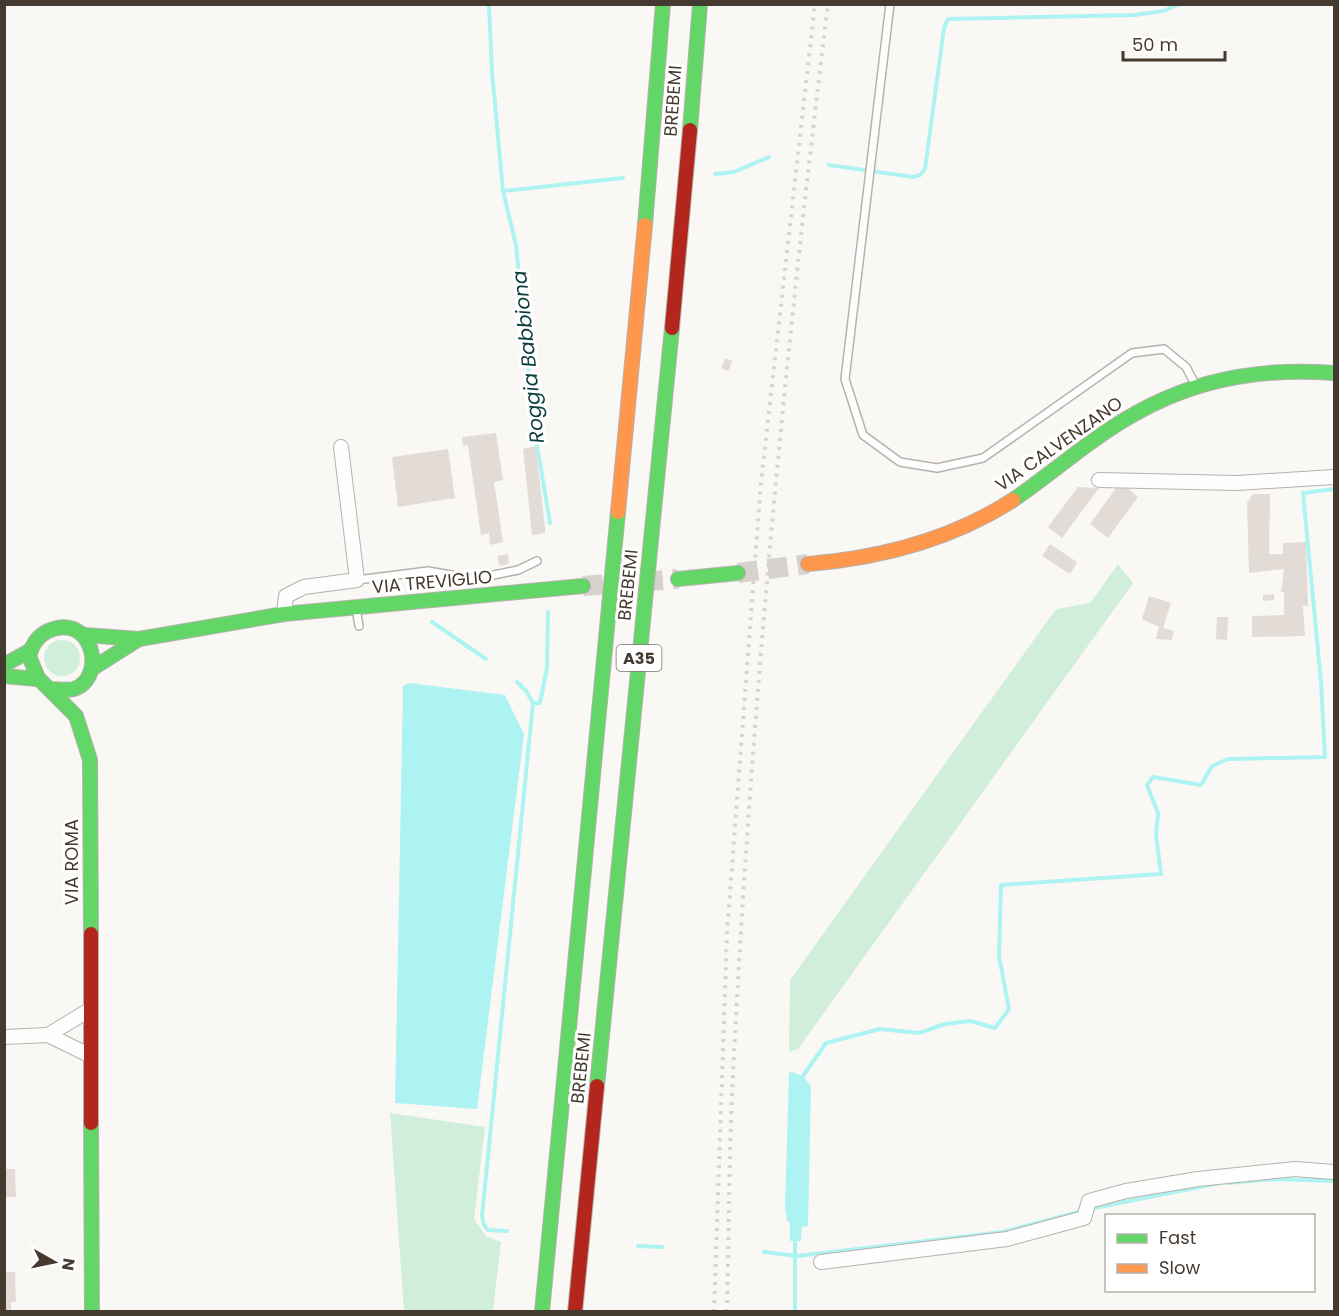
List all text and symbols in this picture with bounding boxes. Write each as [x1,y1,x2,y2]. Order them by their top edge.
scale bar [1123,24,1225,62]
text: 50 m [1132,32,1178,57]
street label: BREBEMI [658,64,687,137]
water label: Roggia Babbiona [505,269,551,445]
street label: VIA CALVENZANO [990,390,1127,497]
street label: BREBEMI [611,548,644,622]
street label: VIA TREVIGLIO [371,564,493,599]
road number: A35 [616,645,662,671]
street label: VIA ROMA [59,819,84,905]
street label: BREBEMI [564,1031,597,1105]
legend [1105,1214,1315,1292]
text: Fast [1159,1225,1196,1250]
north arrow [24,1232,84,1292]
text: Slow [1159,1255,1201,1280]
text: N [56,1257,81,1272]

